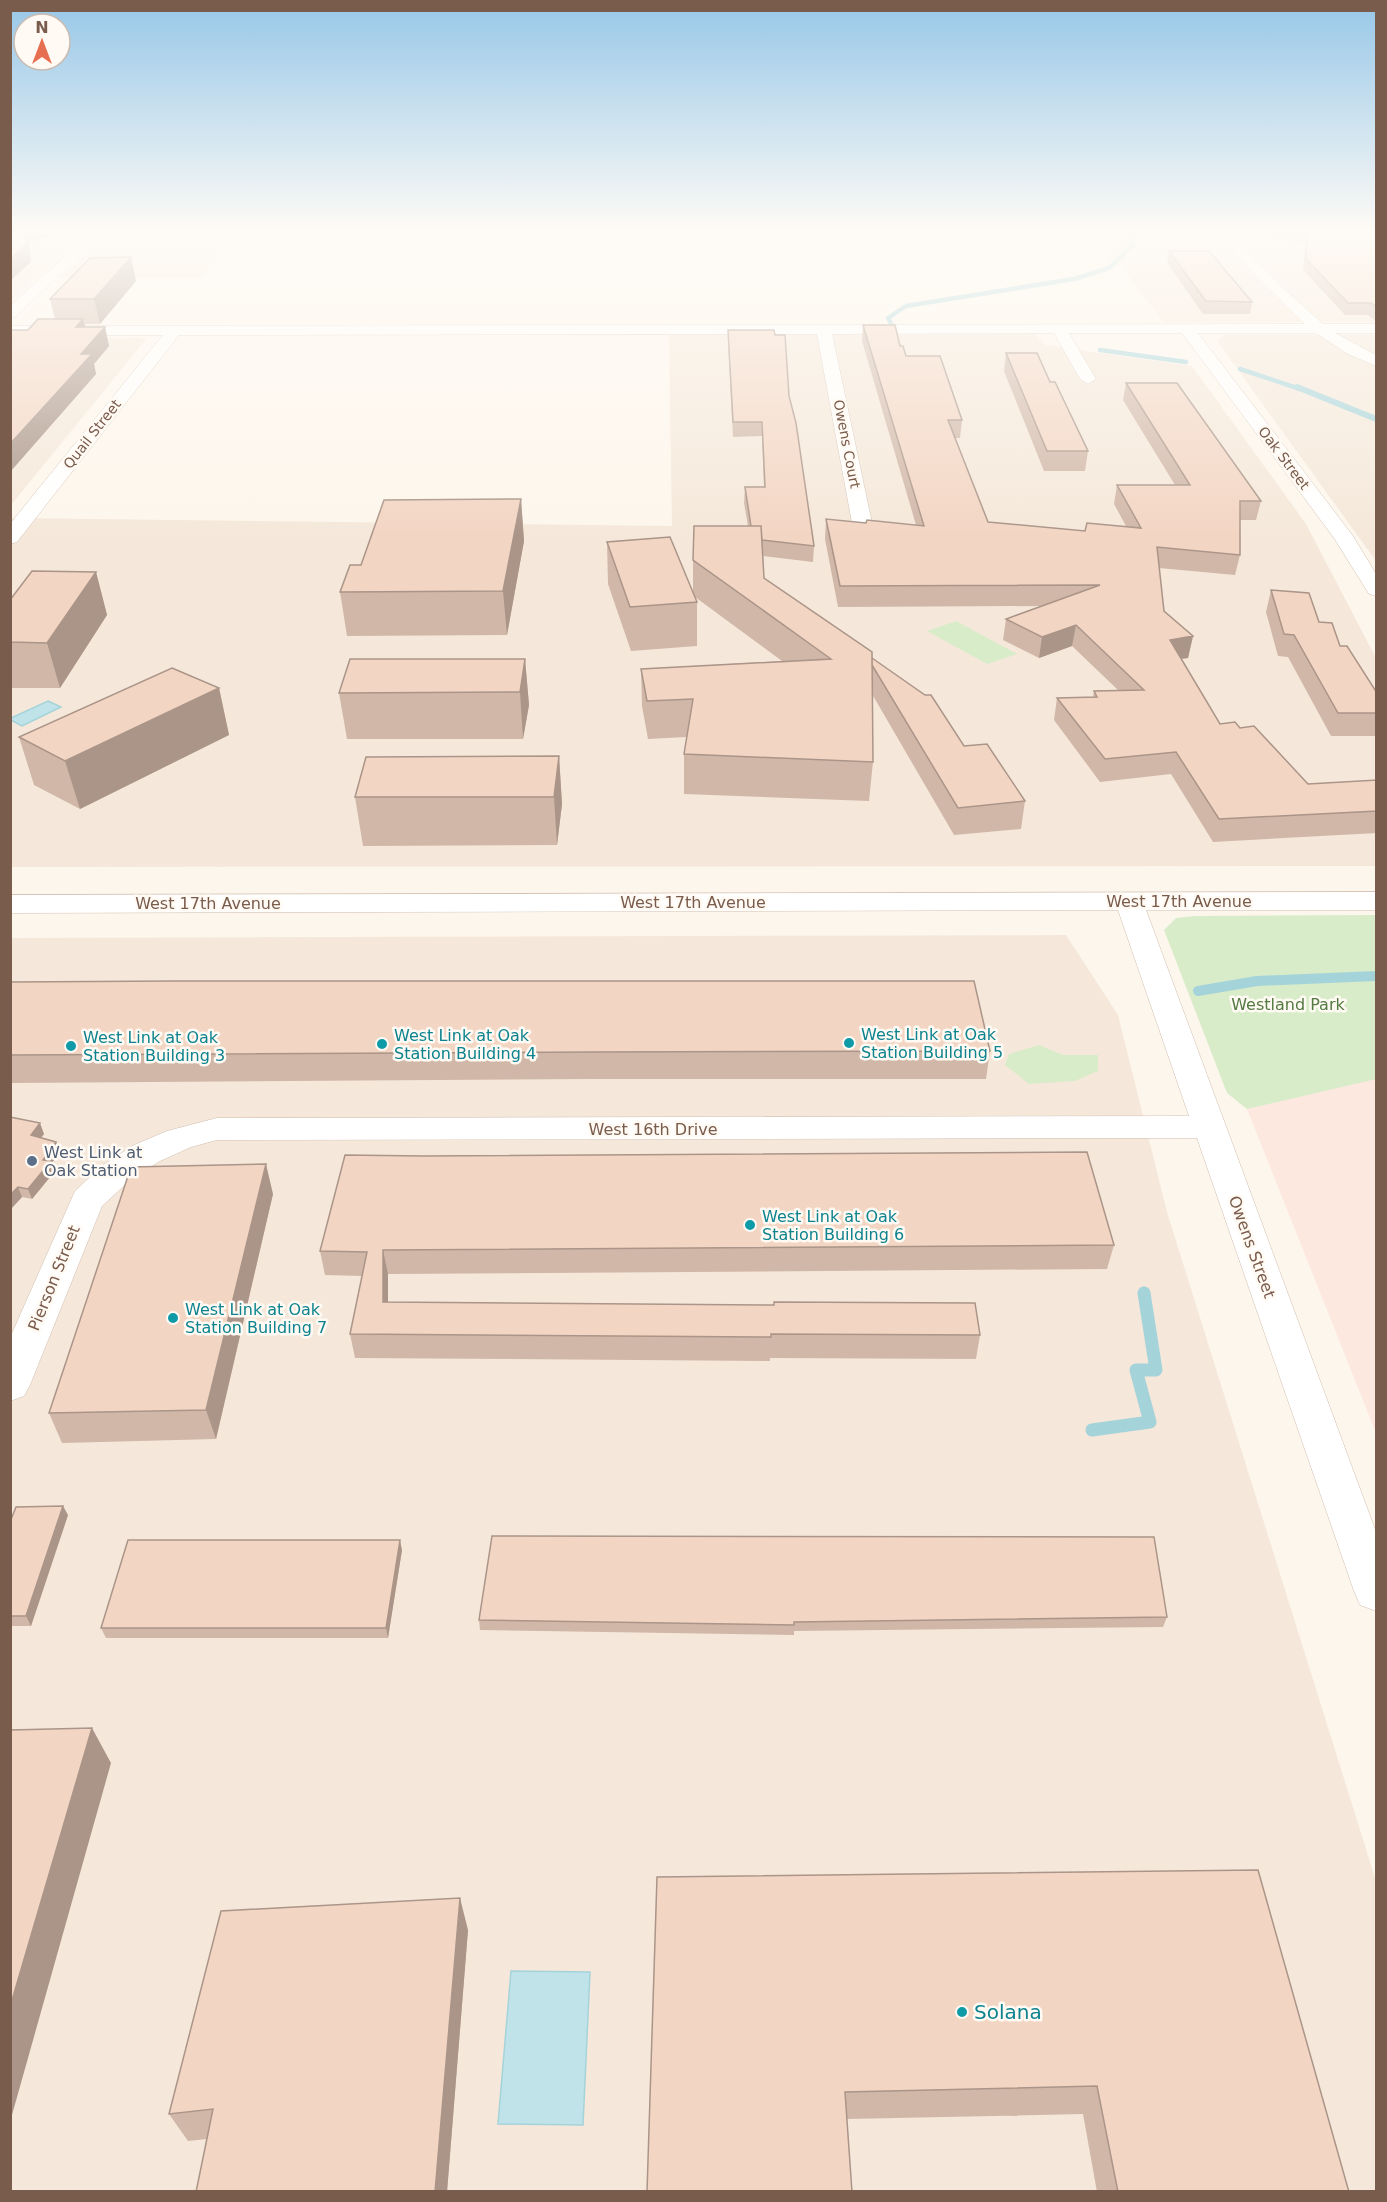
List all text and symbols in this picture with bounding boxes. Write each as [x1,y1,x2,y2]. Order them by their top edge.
north arrow [12,12,72,72]
text: N [35,18,49,37]
street label: Quail Street [60,396,124,472]
street label: Owens Court [831,398,864,490]
street label: Oak Street [1255,423,1313,493]
street label: West 17th Avenue [1106,892,1252,911]
street label: West 17th Avenue [620,893,766,912]
street label: West 17th Avenue [135,894,281,913]
park label: Westland Park [1231,995,1346,1014]
place label: West Link at Oak Station Building 5 [861,1025,1003,1062]
place label: West Link at Oak Station Building 4 [394,1026,536,1063]
place label: West Link at Oak Station Building 3 [83,1028,225,1065]
marker: West Link at Oak Station Building 5 [842,1036,856,1050]
marker: West Link at Oak Station Building 4 [375,1037,389,1051]
marker: West Link at Oak Station Building 3 [64,1039,78,1053]
street label: West 16th Drive [589,1120,717,1139]
place label: West Link at Oak Station [44,1143,142,1180]
marker: West Link at Oak Station [25,1154,39,1168]
street label: Owens Street [1225,1193,1279,1301]
place label: West Link at Oak Station Building 6 [762,1207,904,1244]
marker: West Link at Oak Station Building 6 [743,1218,757,1232]
street label: Pierson Street [24,1222,84,1334]
place label: West Link at Oak Station Building 7 [185,1300,327,1337]
marker: West Link at Oak Station Building 7 [166,1311,180,1325]
place label: Solana [974,2000,1042,2024]
marker: Solana [955,2005,969,2019]

